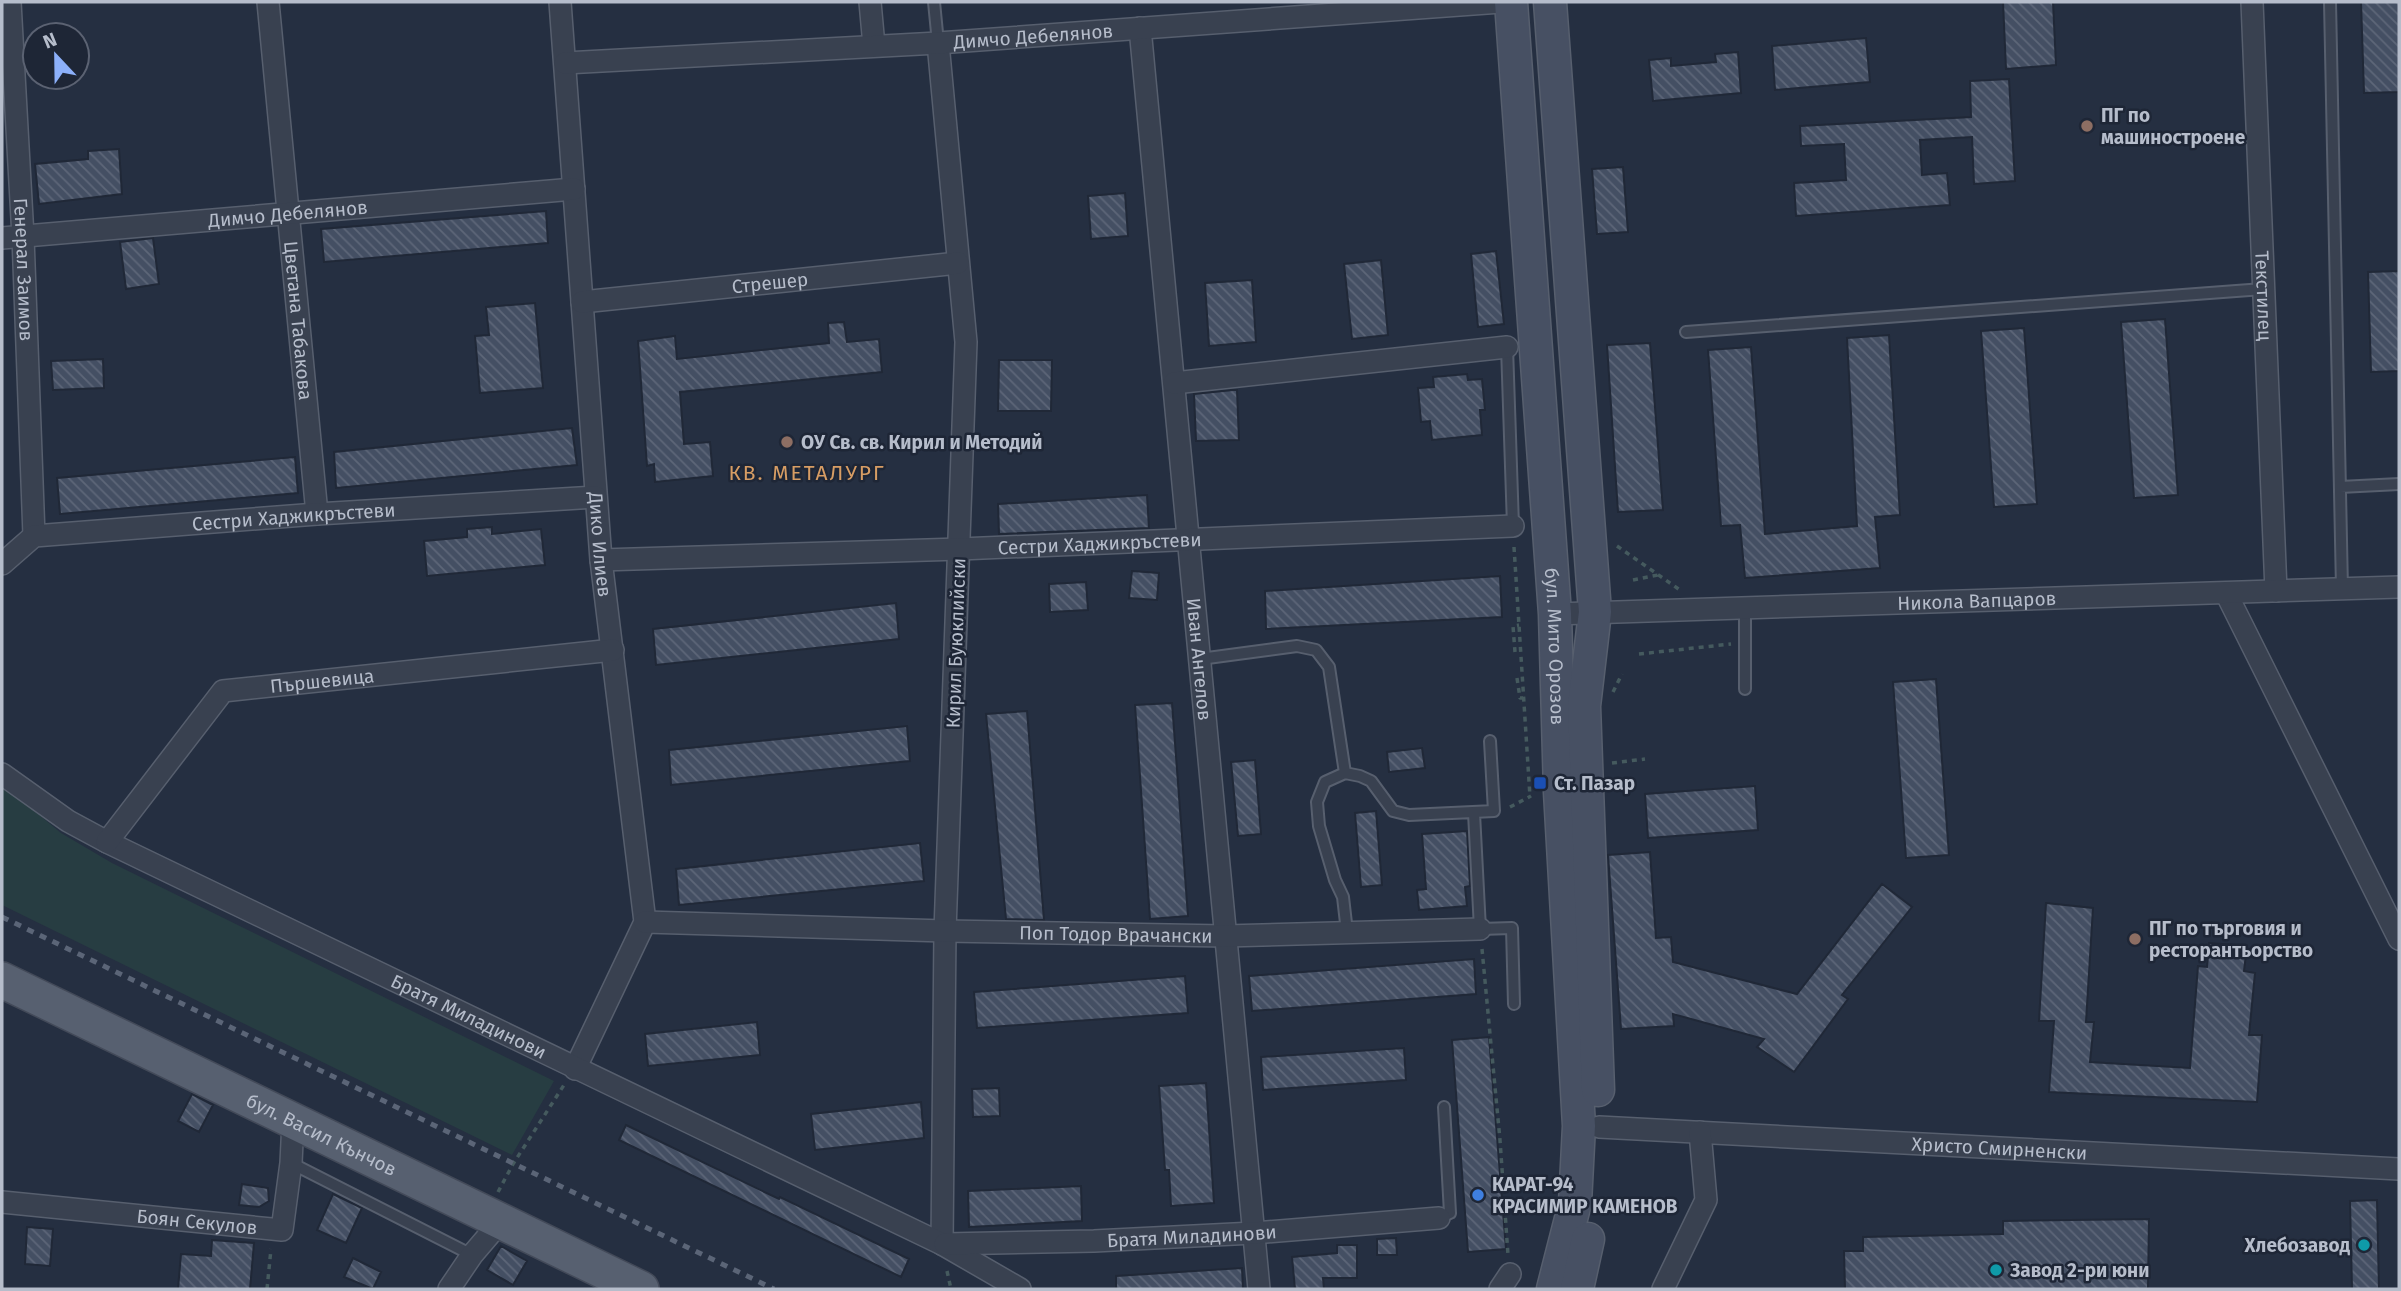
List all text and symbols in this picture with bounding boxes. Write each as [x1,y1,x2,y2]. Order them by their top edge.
street label: Димчо Дебелянов [952,19,1114,53]
north arrow [21,21,91,91]
text: N [40,28,60,54]
place label: ПГ по машиностроене [2101,104,2245,149]
marker: ПГ по машиностроене [2079,118,2095,134]
street label: Димчо Дебелянов [206,195,369,232]
street label: Генерал Заимов [9,197,38,342]
street label: Цветана Табакова [279,240,318,401]
street label: Текстилец [2251,250,2277,341]
street label: Стрешер [731,267,809,298]
place label: ОУ Св. св. Кирил и Методий [801,431,1043,454]
marker: ОУ Св. св. Кирил и Методий [779,434,795,450]
district label: КВ. МЕТАЛУРГ [728,460,886,486]
street label: Дико Илиев [584,490,617,598]
street label: Сестри Хаджикръстеви [191,498,396,535]
street label: Сестри Хаджикръстеви [997,527,1202,559]
street label: Кирил Буюклийски [942,557,970,729]
street label: бул. Мито Орозов [1540,567,1570,725]
street label: Никола Вапцаров [1897,586,2057,615]
street label: Иван Ангелов [1182,597,1217,722]
street label: Пършевица [269,664,375,697]
place label: Ст. Пазар [1554,772,1635,795]
marker: Ст. Пазар [1532,775,1548,791]
place label: ПГ по търговия и ресторантьорство [2149,917,2313,962]
street label: Поп Тодор Врачански [1019,921,1213,947]
marker: ПГ по търговия и ресторантьорство [2127,931,2143,947]
street label: Братя Миладинови [387,969,550,1063]
street label: бул. Васил Кънчов [243,1088,401,1181]
street label: Христо Смирненски [1911,1132,2088,1164]
place label: КАРАТ-94 КРАСИМИР КАМЕНОВ [1492,1173,1678,1218]
marker: КАРАТ-94 КРАСИМИР КАМЕНОВ [1470,1187,1486,1203]
street label: Боян Секулов [136,1204,258,1239]
street label: Братя Миладинови [1106,1220,1278,1252]
place label: Хлебозавод [2244,1234,2350,1257]
marker: Хлебозавод [2356,1237,2372,1253]
place label: Завод 2-ри юни [2009,1259,2149,1282]
marker: Завод 2-ри юни [1988,1262,2004,1278]

